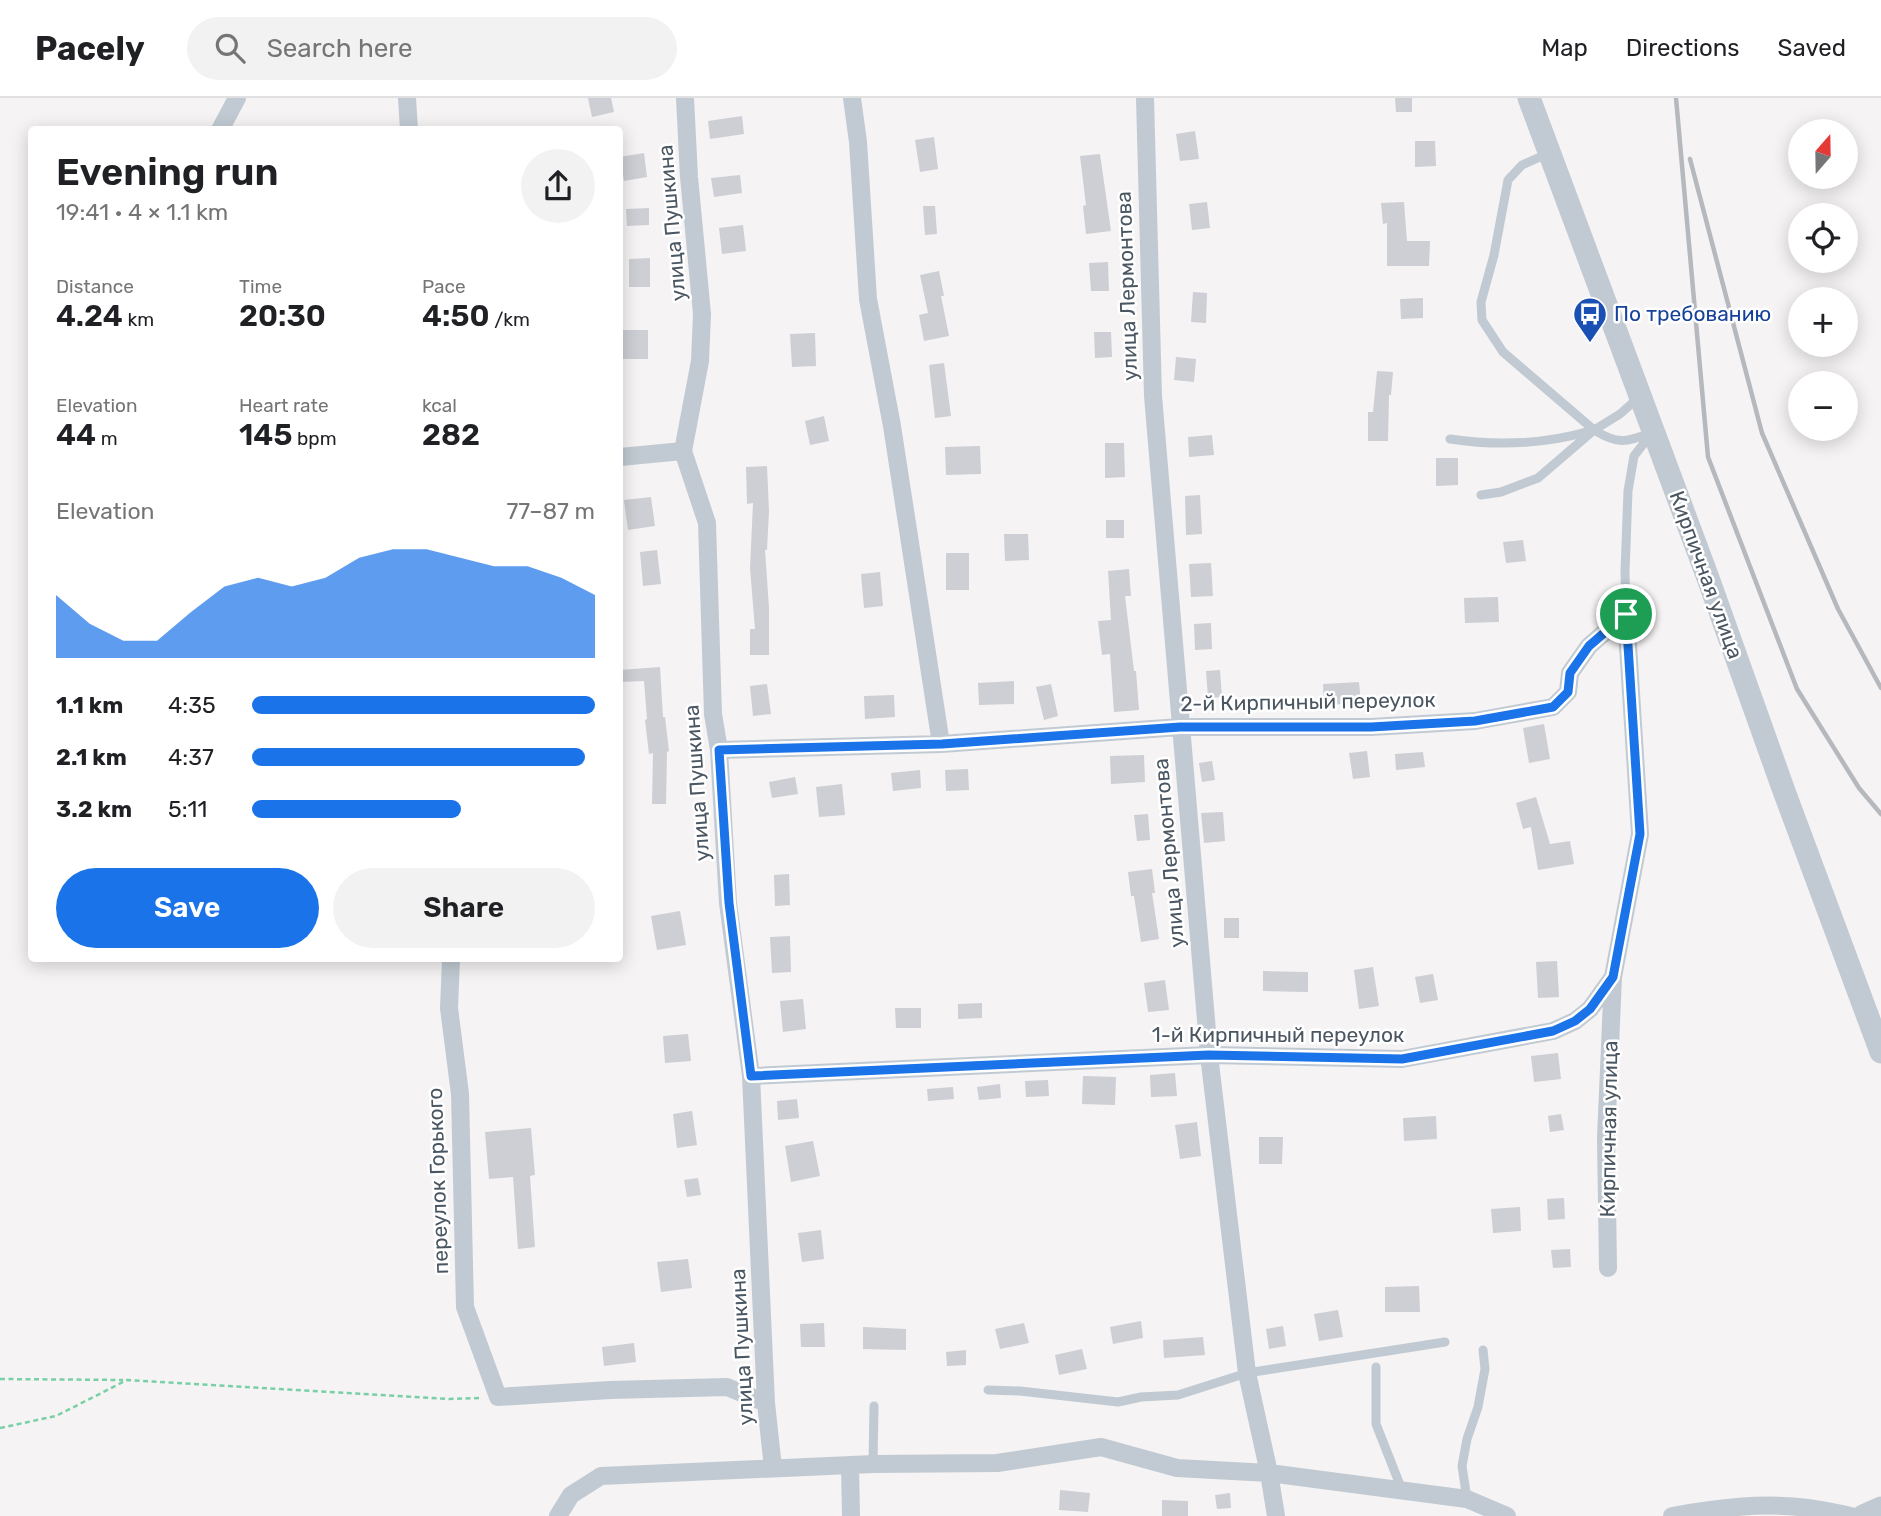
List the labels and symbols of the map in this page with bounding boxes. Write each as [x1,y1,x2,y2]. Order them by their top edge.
north arrow [1788,119,1858,189]
street label: улица Пушкина [652,144,691,302]
street label: улица Лермонтова [1111,191,1142,381]
bus stop icon: По требованию [1571,295,1609,344]
place label: По требованию [1614,301,1771,326]
street label: Кирпичная улица [1664,487,1748,662]
pin [1596,584,1656,644]
street label: 2-й Кирпичный переулок [1180,687,1436,716]
street label: улица Пушкина [679,704,714,862]
street label: улица Лермонтова [1148,757,1189,949]
street label: 1-й Кирпичный переулок [1152,1022,1404,1047]
street label: Кирпичная улица [1594,1040,1623,1218]
street label: переулок Горького [422,1087,453,1275]
street label: улица Пушкина [725,1268,758,1426]

